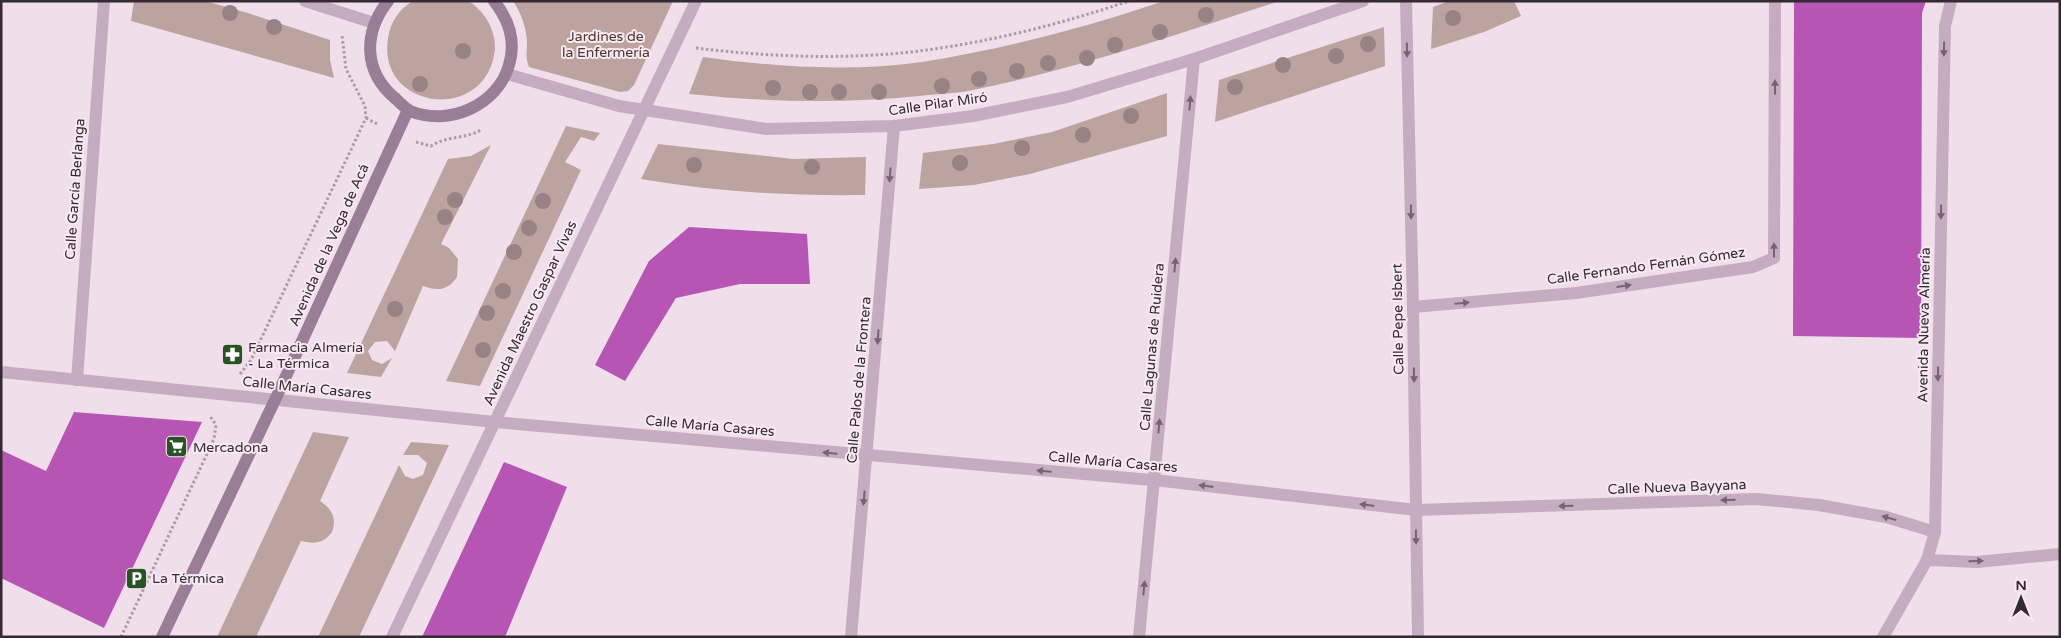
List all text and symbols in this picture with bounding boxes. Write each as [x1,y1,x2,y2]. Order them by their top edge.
park label: Jardines de la Enfermería [562,28,650,61]
one-way arrow [1403,42,1411,58]
one-way arrow [1940,42,1948,58]
one-way arrow [1771,79,1779,95]
street label: Calle Pilar Miró [887,89,989,119]
one-way arrow [1186,95,1194,111]
street label: Calle García Berlanga [62,118,88,260]
street label: Avenida de la Vega de Acá [285,161,373,329]
one-way arrow [886,167,894,183]
one-way arrow [1937,204,1945,220]
one-way arrow [1407,205,1415,221]
street label: Avenida Maestro Gaspar Vivas [480,218,581,408]
one-way arrow [1770,241,1778,257]
street label: Calle Fernando Fernán Gómez [1546,244,1746,288]
street label: Avenida Nueva Almería [1914,247,1934,403]
one-way arrow [1171,256,1179,272]
street label: Calle Lagunas de Ruidera [1136,262,1168,432]
street label: Calle Pepe Isbert [1389,262,1407,375]
one-way arrow [1616,282,1632,290]
street label: Calle Palos de la Frontera [843,296,875,464]
one-way arrow [1454,298,1470,306]
one-way arrow [873,329,881,345]
place label: Farmacia Almería - La Térmica [248,339,363,372]
pharmacy icon: Farmacia Almería - La Térmica [220,343,244,367]
one-way arrow [1934,366,1942,382]
one-way arrow [1410,367,1418,383]
street label: Calle María Casares [242,373,373,403]
street label: Calle María Casares [645,412,776,440]
one-way arrow [1155,418,1163,434]
supermarket icon: Mercadona [165,435,189,459]
place label: Mercadona [193,439,268,456]
one-way arrow [822,448,838,456]
street label: Calle María Casares [1048,448,1179,476]
one-way arrow [1036,467,1052,475]
street label: Calle Nueva Bayyana [1607,476,1747,498]
one-way arrow [1198,482,1214,490]
one-way arrow [860,491,868,507]
one-way arrow [1720,496,1736,504]
one-way arrow [1359,501,1375,509]
one-way arrow [1557,502,1573,510]
one-way arrow [1881,514,1896,522]
one-way arrow [1412,530,1420,546]
one-way arrow [1968,557,1984,565]
parking icon: La Térmica [124,566,148,590]
place label: La Térmica [152,570,224,587]
north arrow [1996,573,2046,623]
text: N [2015,577,2027,594]
one-way arrow [1140,580,1148,596]

